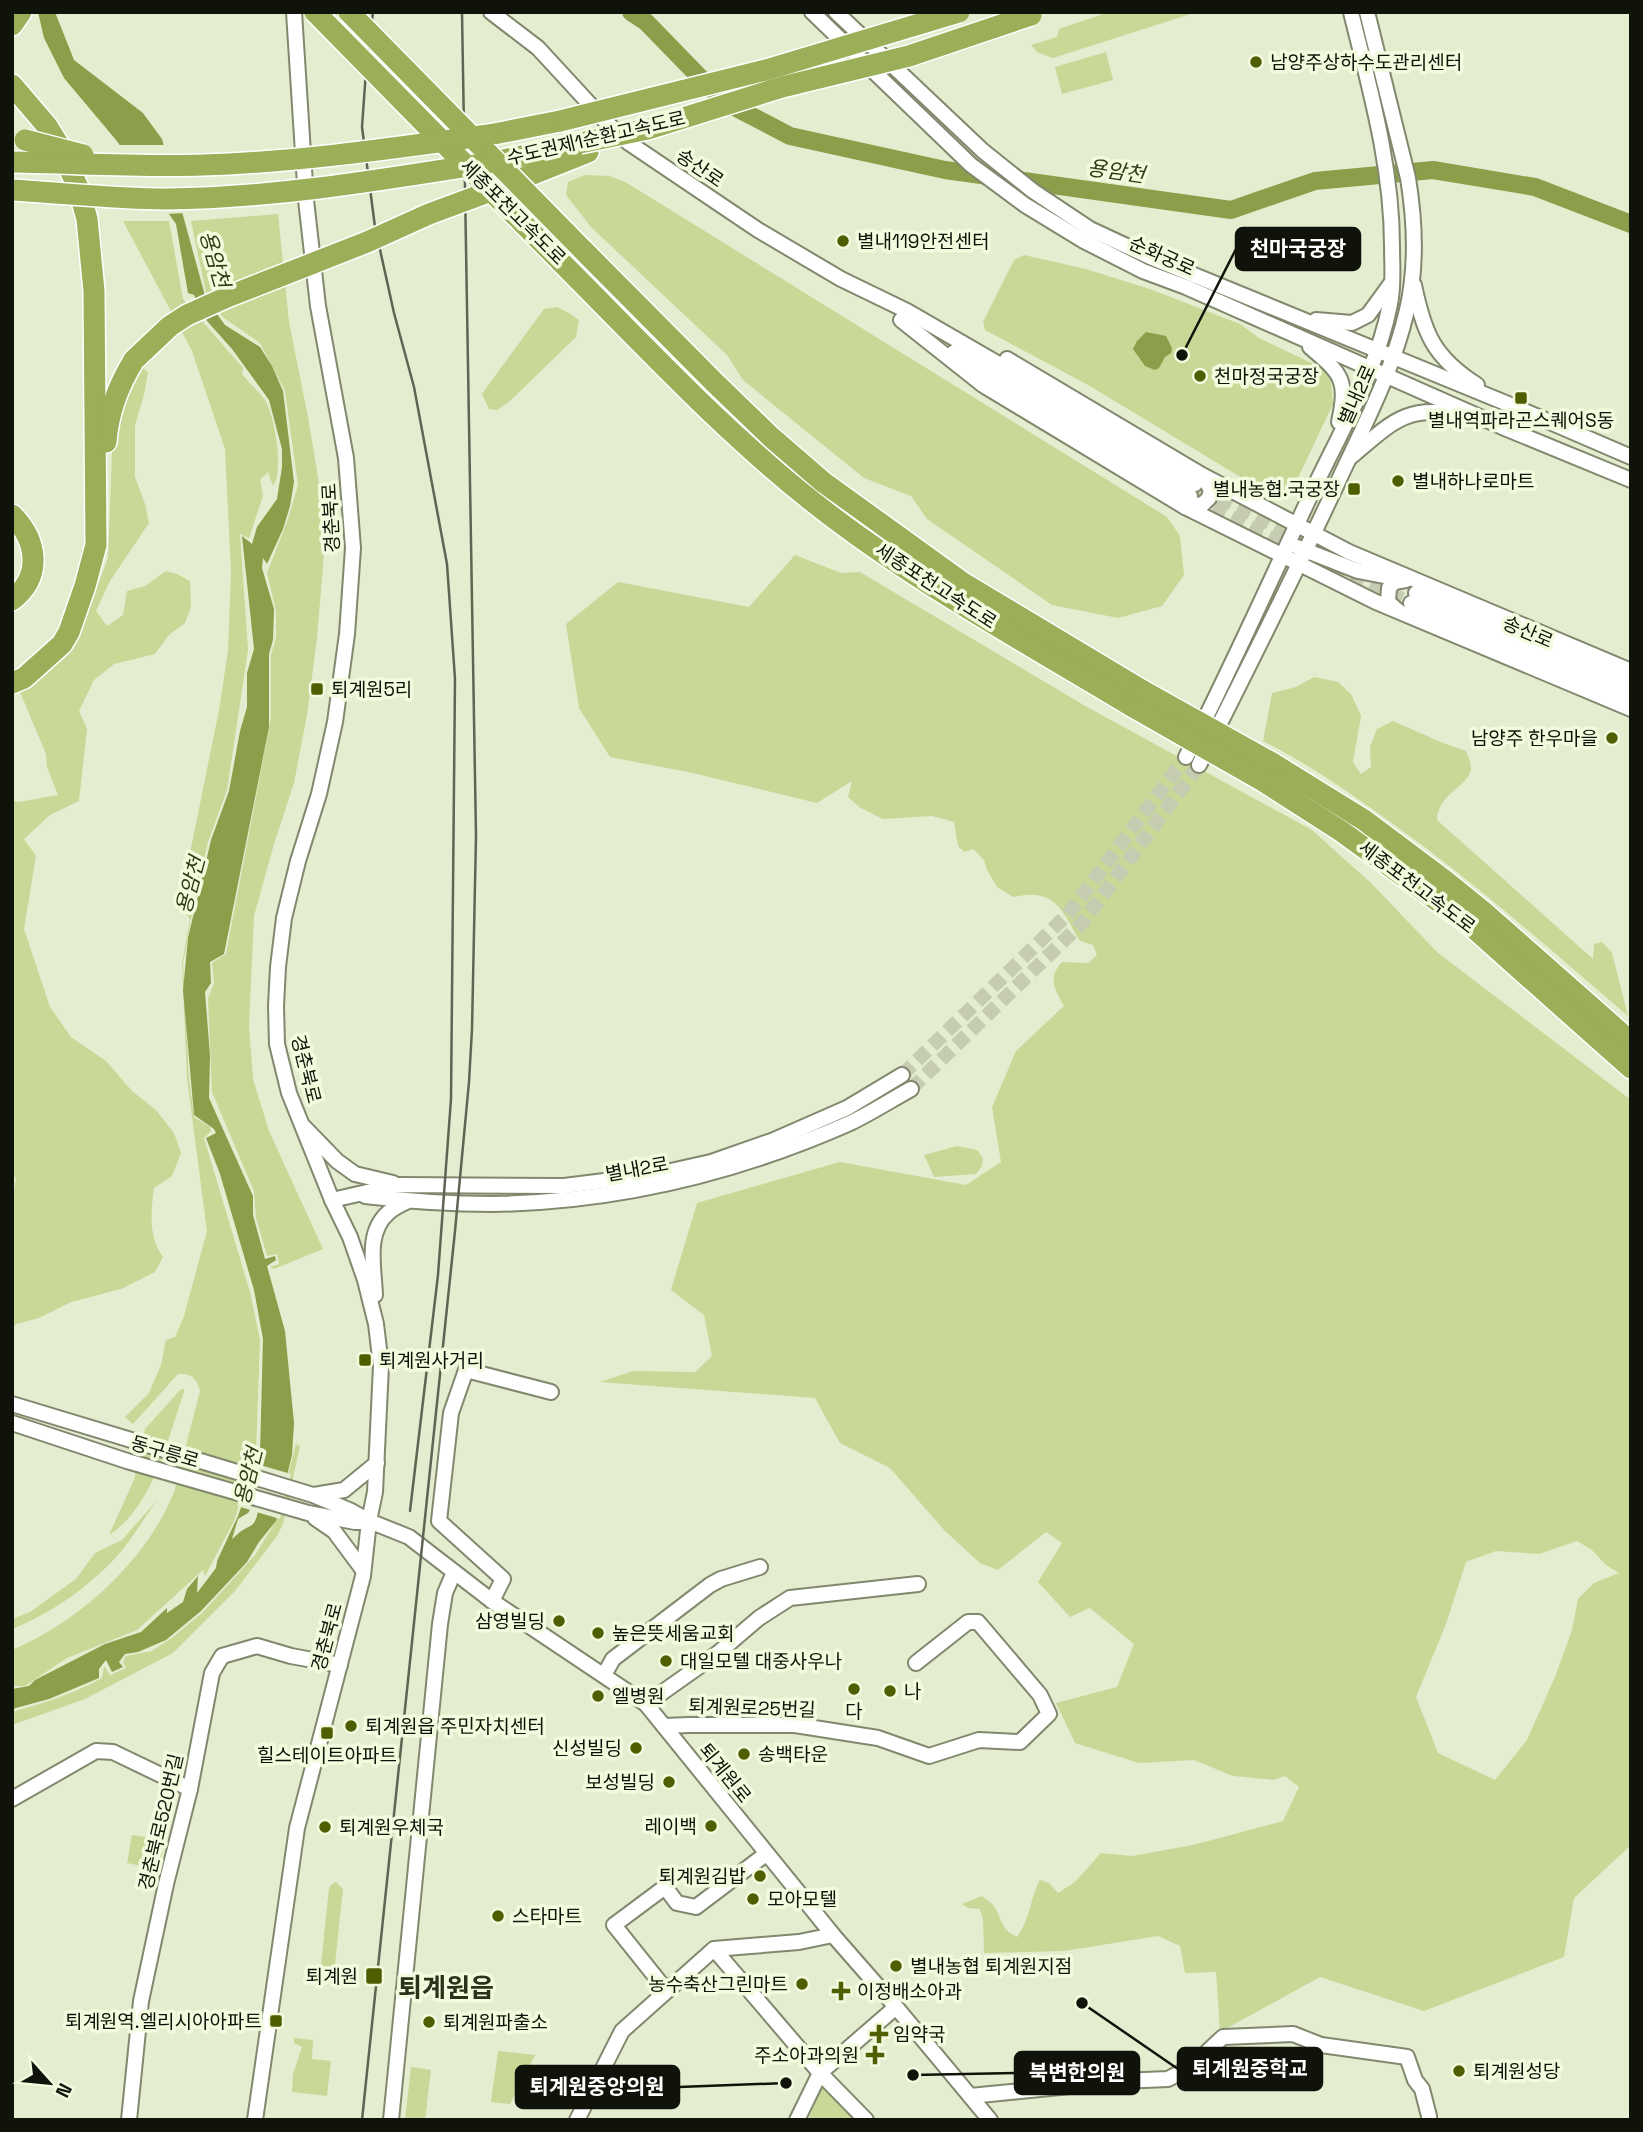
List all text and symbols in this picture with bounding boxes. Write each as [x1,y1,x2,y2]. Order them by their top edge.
place label: 남양주상하수도관리센터 [1270,50,1462,75]
marker: 남양주상하수도관리센터 [1248,54,1264,70]
street label: 수도권제1순환고속도로 [504,105,688,171]
street label: 송산로 [671,143,729,193]
street label: 세종포천고속도로 [455,154,571,270]
water label: 용암천 [1085,154,1149,189]
water label: 용암천 [194,227,237,293]
callout: 천마국궁장 [1236,228,1360,270]
place label: 별내119안전센터 [857,229,989,254]
street label: 순화궁로 [1125,230,1199,282]
marker: 별내119안전센터 [835,233,851,249]
text: 천마국궁장 [1250,235,1346,262]
street label: 별내2로 [1333,361,1381,429]
place label: 천마정국궁장 [1214,364,1319,389]
marker: 천마정국궁장 [1192,368,1208,384]
marker: 별내역파라곤스퀘어S동 [1513,390,1529,406]
place label: 별내역파라곤스퀘어S동 [1428,408,1614,433]
place label: 별내하나로마트 [1412,469,1534,494]
marker: 별내하나로마트 [1390,473,1406,489]
place label: 별내농협.국궁장 [1213,477,1340,502]
marker: 별내농협.국궁장 [1346,481,1362,497]
street label: 경춘북로 [317,482,345,554]
street label: 세종포천고속도로 [871,537,1001,635]
street label: 송산로 [1499,610,1557,654]
place label: 퇴계원5리 [331,677,412,702]
marker: 퇴계원5리 [309,681,325,697]
place label: 남양주 한우마을 [1471,726,1598,751]
marker: 남양주 한우마을 [1604,730,1620,746]
street label: 세종포천고속도로 [1354,835,1480,939]
water label: 용암천 [169,851,211,916]
street label: 경춘북로 [285,1032,327,1106]
street label: 별내2로 [603,1151,671,1187]
place label: 퇴계원사거리 [379,1348,484,1373]
marker: 퇴계원사거리 [357,1352,373,1368]
street label: 동구릉로 [128,1430,202,1474]
water label: 용암천 [228,1442,269,1507]
street label: 경춘북로 [306,1600,348,1674]
place label: 삼영빌딩 [475,1609,545,1634]
marker: 삼영빌딩 [551,1613,567,1629]
place label: 높은뜻세움교회 [612,1621,734,1646]
marker: 높은뜻세움교회 [590,1625,606,1641]
place label: 대일모텔 대중사우나 [680,1649,842,1674]
marker: 대일모텔 대중사우나 [658,1653,674,1669]
place label: 나 [904,1679,921,1704]
marker: 다 [846,1681,862,1697]
marker: 나 [882,1683,898,1699]
place label: 엘병원 [612,1684,664,1709]
marker: 엘병원 [590,1688,606,1704]
street label: 퇴계원로25번길 [688,1693,816,1723]
place label: 다 [845,1699,863,1724]
place label: 퇴계원읍 주민자치센터 [365,1714,545,1739]
marker: 퇴계원읍 주민자치센터 [343,1718,359,1734]
marker: 힐스테이트아파트 [319,1725,335,1741]
place label: 신성빌딩 [552,1736,622,1761]
street label: 퇴계원로 [693,1738,757,1808]
marker: 신성빌딩 [628,1740,644,1756]
place label: 송백타운 [758,1742,828,1767]
place label: 힐스테이트아파트 [257,1743,397,1768]
marker: 송백타운 [736,1746,752,1762]
street label: 경춘북로520번길 [133,1751,189,1893]
place label: 보성빌딩 [585,1770,655,1795]
marker: 보성빌딩 [661,1774,677,1790]
place label: 레이백 [645,1814,697,1839]
place label: 퇴계원우체국 [339,1815,444,1840]
marker: 레이백 [703,1818,719,1834]
marker: 퇴계원우체국 [317,1819,333,1835]
place label: 퇴계원김밥 [659,1864,746,1889]
marker: 퇴계원김밥 [752,1868,768,1884]
place label: 모아모텔 [767,1887,837,1912]
marker: 모아모텔 [745,1891,761,1907]
place label: 스타마트 [512,1904,582,1929]
marker: 스타마트 [490,1908,506,1924]
place label: 별내농협 퇴계원지점 [910,1954,1072,1979]
marker: 별내농협 퇴계원지점 [888,1958,904,1974]
place label: 퇴계원 [306,1964,358,1989]
marker: 퇴계원 [364,1966,384,1986]
district label: 퇴계원읍 [398,1971,494,2005]
place label: 농수축산그린마트 [648,1972,788,1997]
marker: 농수축산그린마트 [794,1976,810,1992]
place label: 이정배소아과 [857,1979,962,2004]
marker: 이정배소아과 [831,1981,851,2001]
place label: 퇴계원역.엘리시아아파트 [65,2009,262,2034]
place label: 퇴계원파출소 [443,2010,548,2035]
marker: 퇴계원역.엘리시아아파트 [268,2013,284,2029]
marker: 퇴계원파출소 [421,2014,437,2030]
place label: 임약국 [893,2022,945,2047]
marker: 임약국 [871,2026,887,2042]
place label: 주소아과의원 [754,2043,859,2068]
marker: 주소아과의원 [865,2045,885,2065]
north arrow [14,2048,84,2118]
callout: 퇴계원중학교 [1178,2048,1322,2090]
callout: 북변한의원 [1015,2052,1139,2094]
text: 퇴계원중학교 [1192,2055,1308,2082]
text: 북변한의원 [1029,2059,1125,2086]
place label: 퇴계원성당 [1473,2059,1560,2084]
marker: 퇴계원성당 [1451,2063,1467,2079]
callout: 퇴계원중앙의원 [516,2066,679,2108]
text: 퇴계원중앙의원 [529,2073,665,2100]
text: N [50,2079,78,2102]

